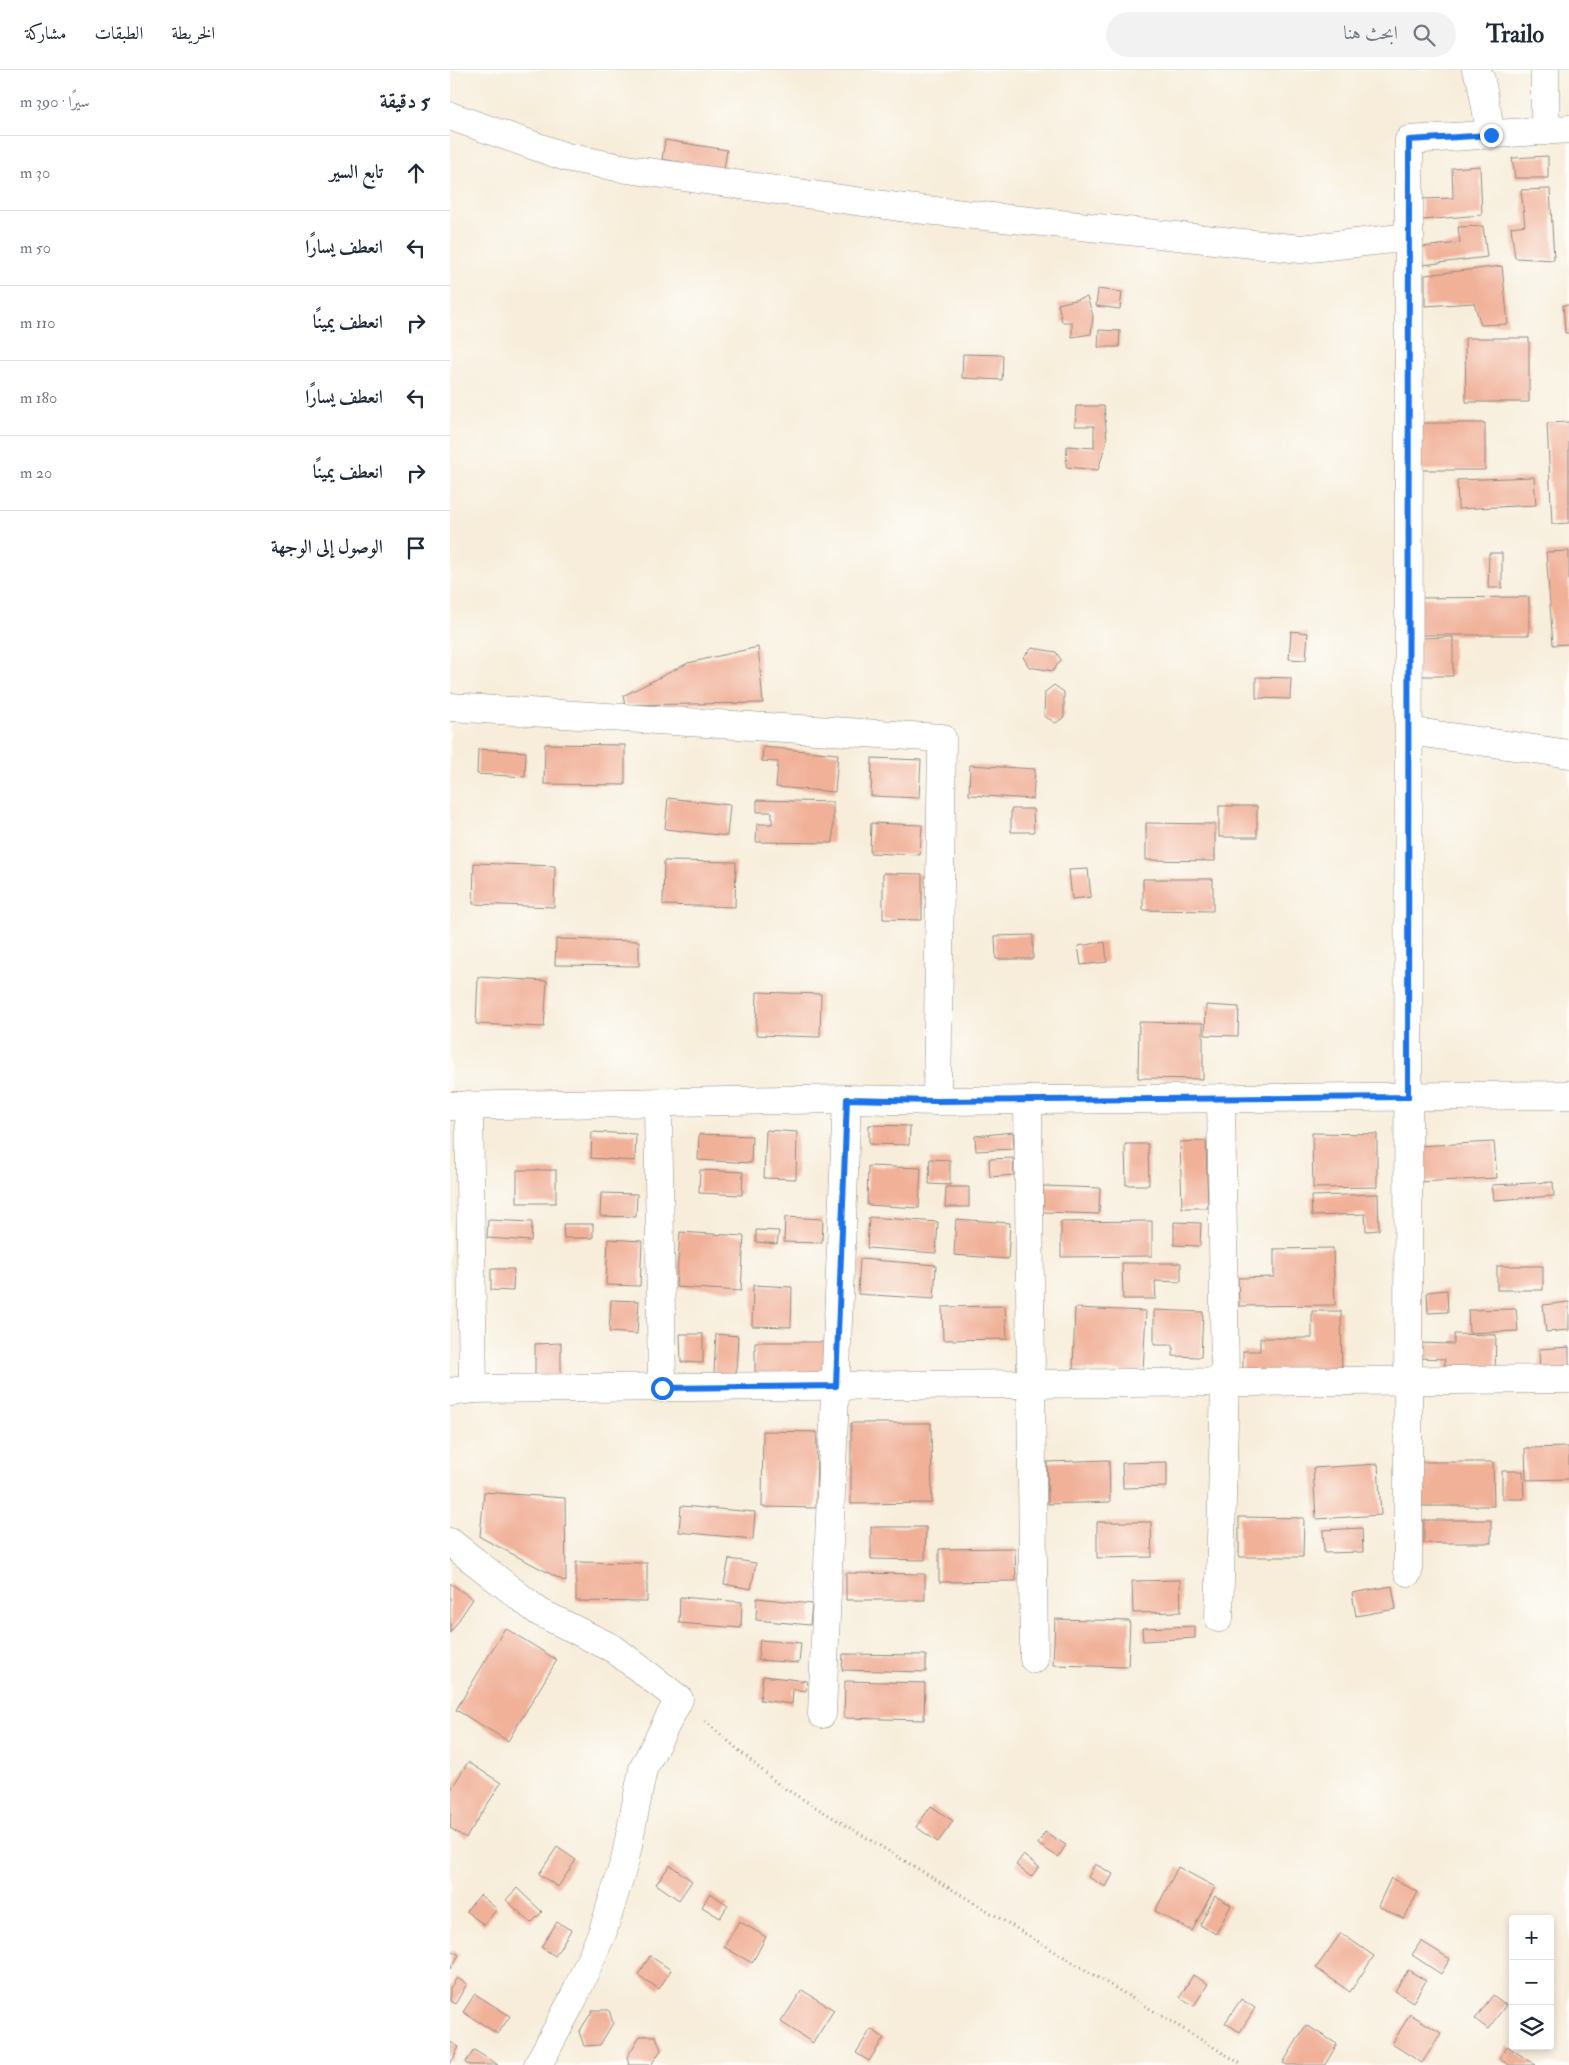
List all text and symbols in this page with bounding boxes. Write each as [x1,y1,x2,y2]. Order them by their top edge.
search box [1106,12,1456,57]
text: Trailo [1486,19,1544,50]
text: ابحث هنا [1343,21,1398,45]
icon: search [1410,21,1438,49]
text: مشاركة [25,22,66,45]
text: الطبقات [94,22,143,45]
text: الخريطة [171,22,215,45]
text: 5 دقيقة [380,88,430,115]
text: سيرًا · 390 m [20,92,90,112]
route end [1480,124,1503,147]
icon: ahead [402,159,430,187]
text: تابع السير [329,160,383,184]
text: 30 m [20,163,50,183]
icon: left [402,234,430,262]
text: انعطف يسارًا [305,235,383,259]
text: 50 m [20,238,51,258]
icon: right [402,309,430,337]
text: انعطف يمينًا [313,310,383,334]
text: 110 m [20,313,55,333]
icon: left [402,384,430,412]
text: انعطف يسارًا [305,385,383,409]
text: 180 m [20,388,57,408]
icon: right [402,459,430,487]
text: انعطف يمينًا [313,460,383,484]
text: 20 m [20,463,52,483]
icon: arrive [402,534,430,562]
text: الوصول إلى الوجهة [271,535,383,559]
route start [651,1377,674,1400]
map controls [1509,1915,1554,2050]
button: + [1509,1915,1554,1960]
button: − [1509,1960,1554,2005]
button: layers [1509,2005,1554,2050]

